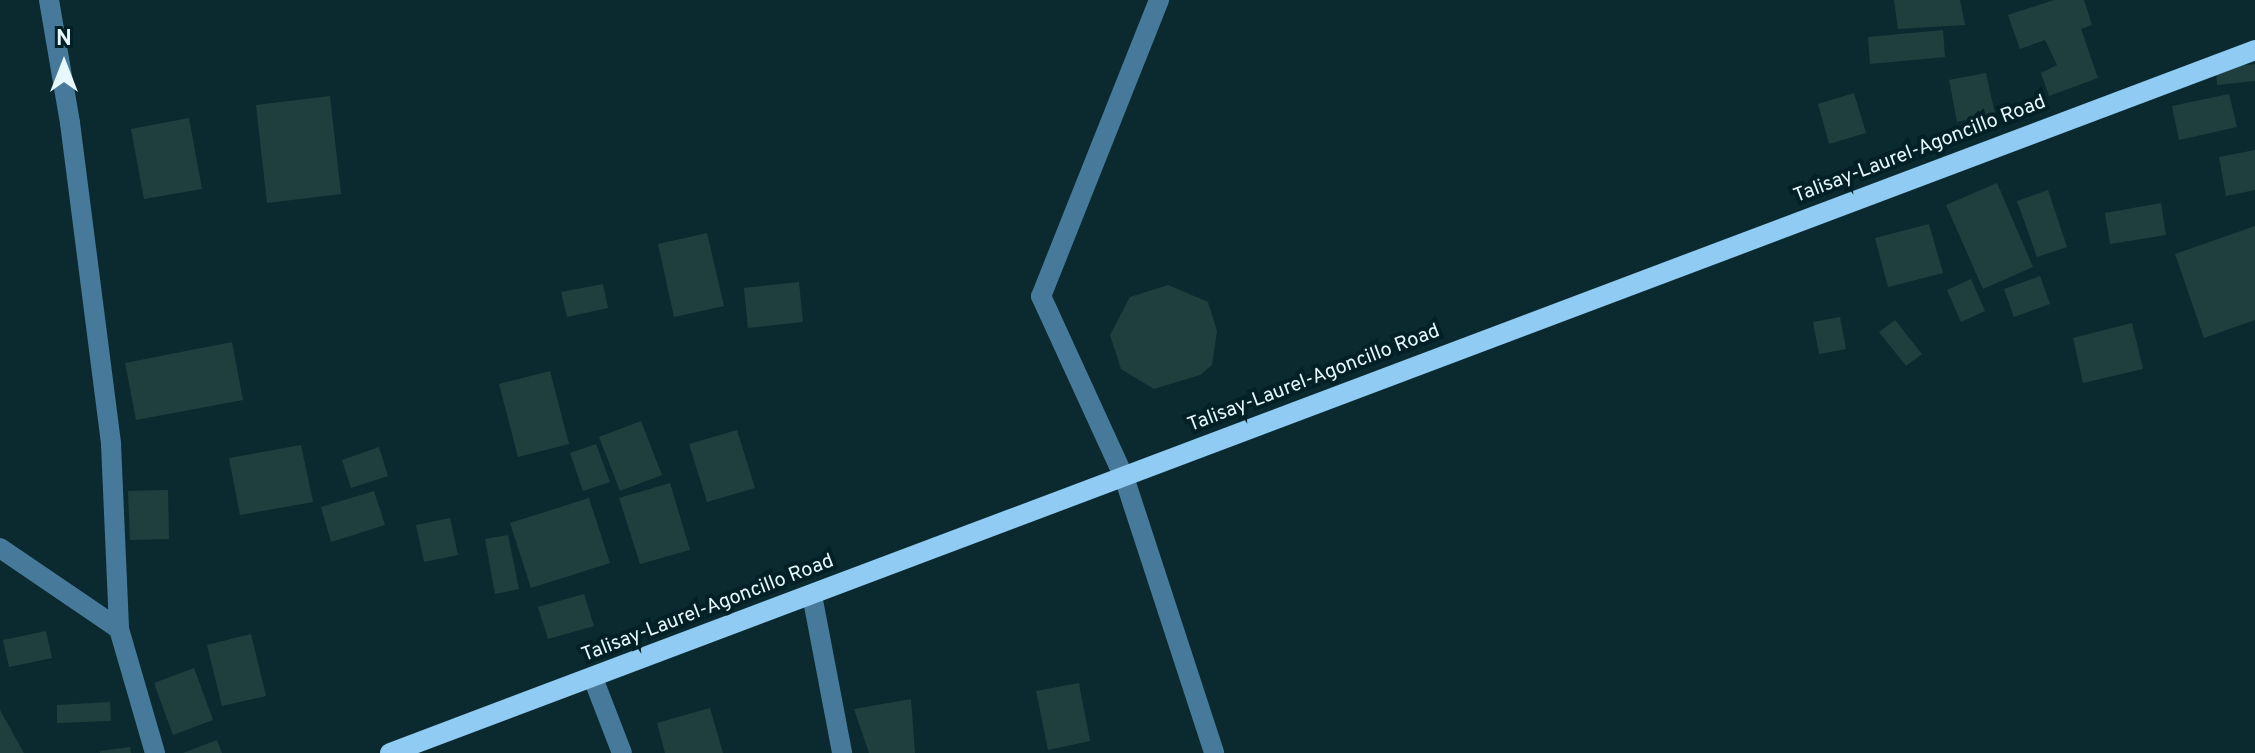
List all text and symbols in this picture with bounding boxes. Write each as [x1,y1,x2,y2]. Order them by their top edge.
north arrow [24,24,104,104]
text: N [56,26,72,53]
street label: Talisay-Laurel-Agoncillo Road [1791,91,2049,209]
street label: Talisay-Laurel-Agoncillo Road [1185,320,1443,438]
street label: Talisay-Laurel-Agoncillo Road [579,550,837,668]

